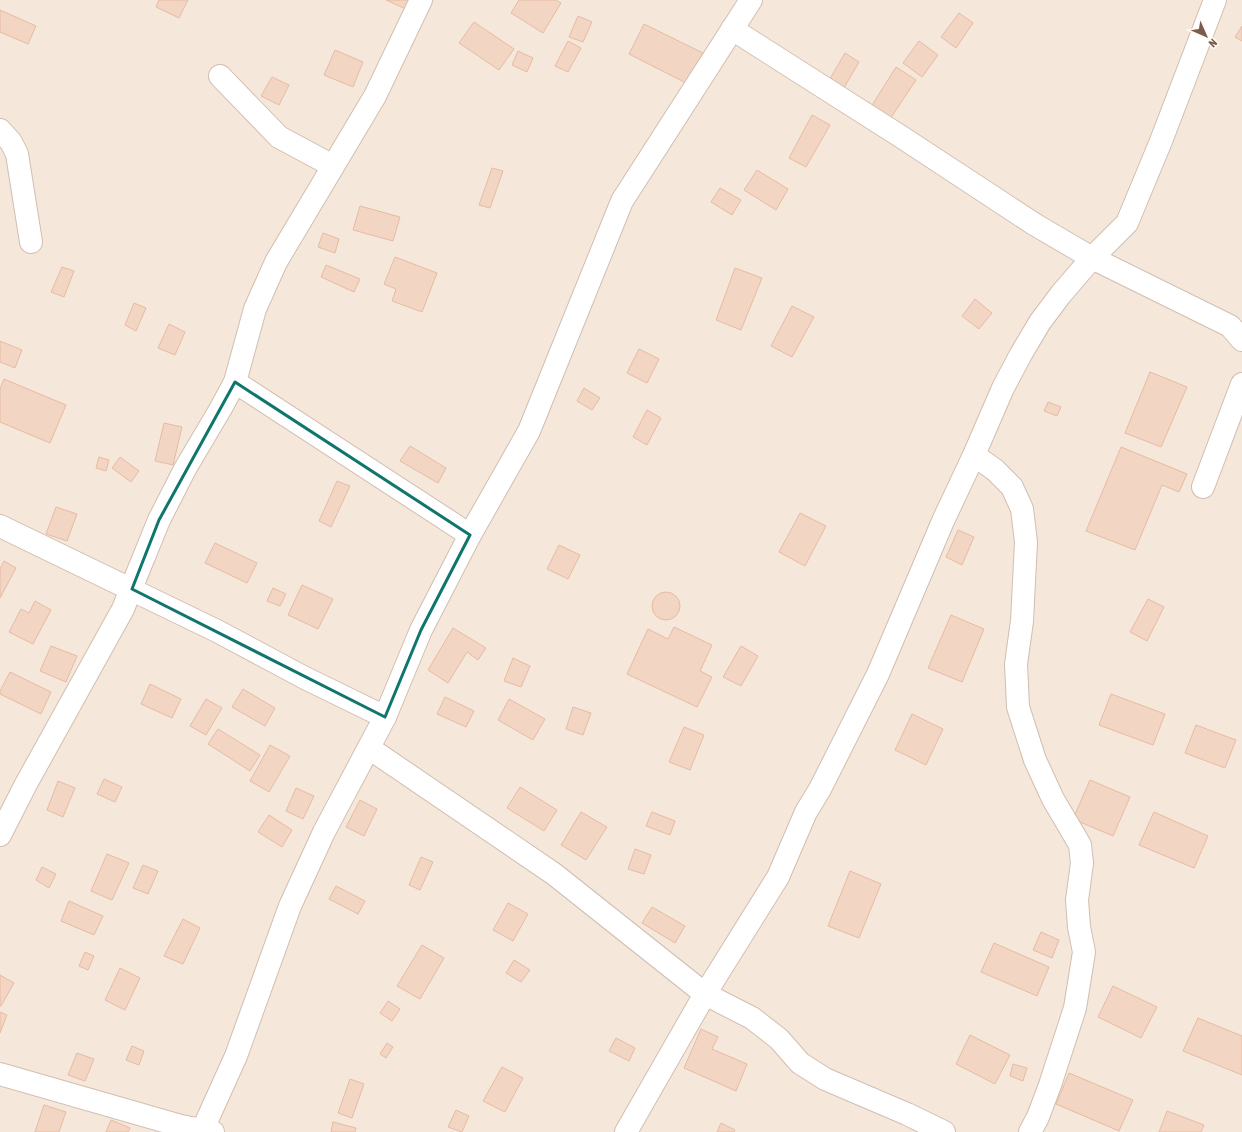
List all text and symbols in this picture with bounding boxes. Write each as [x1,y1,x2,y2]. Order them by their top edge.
north arrow [1186,16,1226,56]
text: N [1207,37,1220,50]

